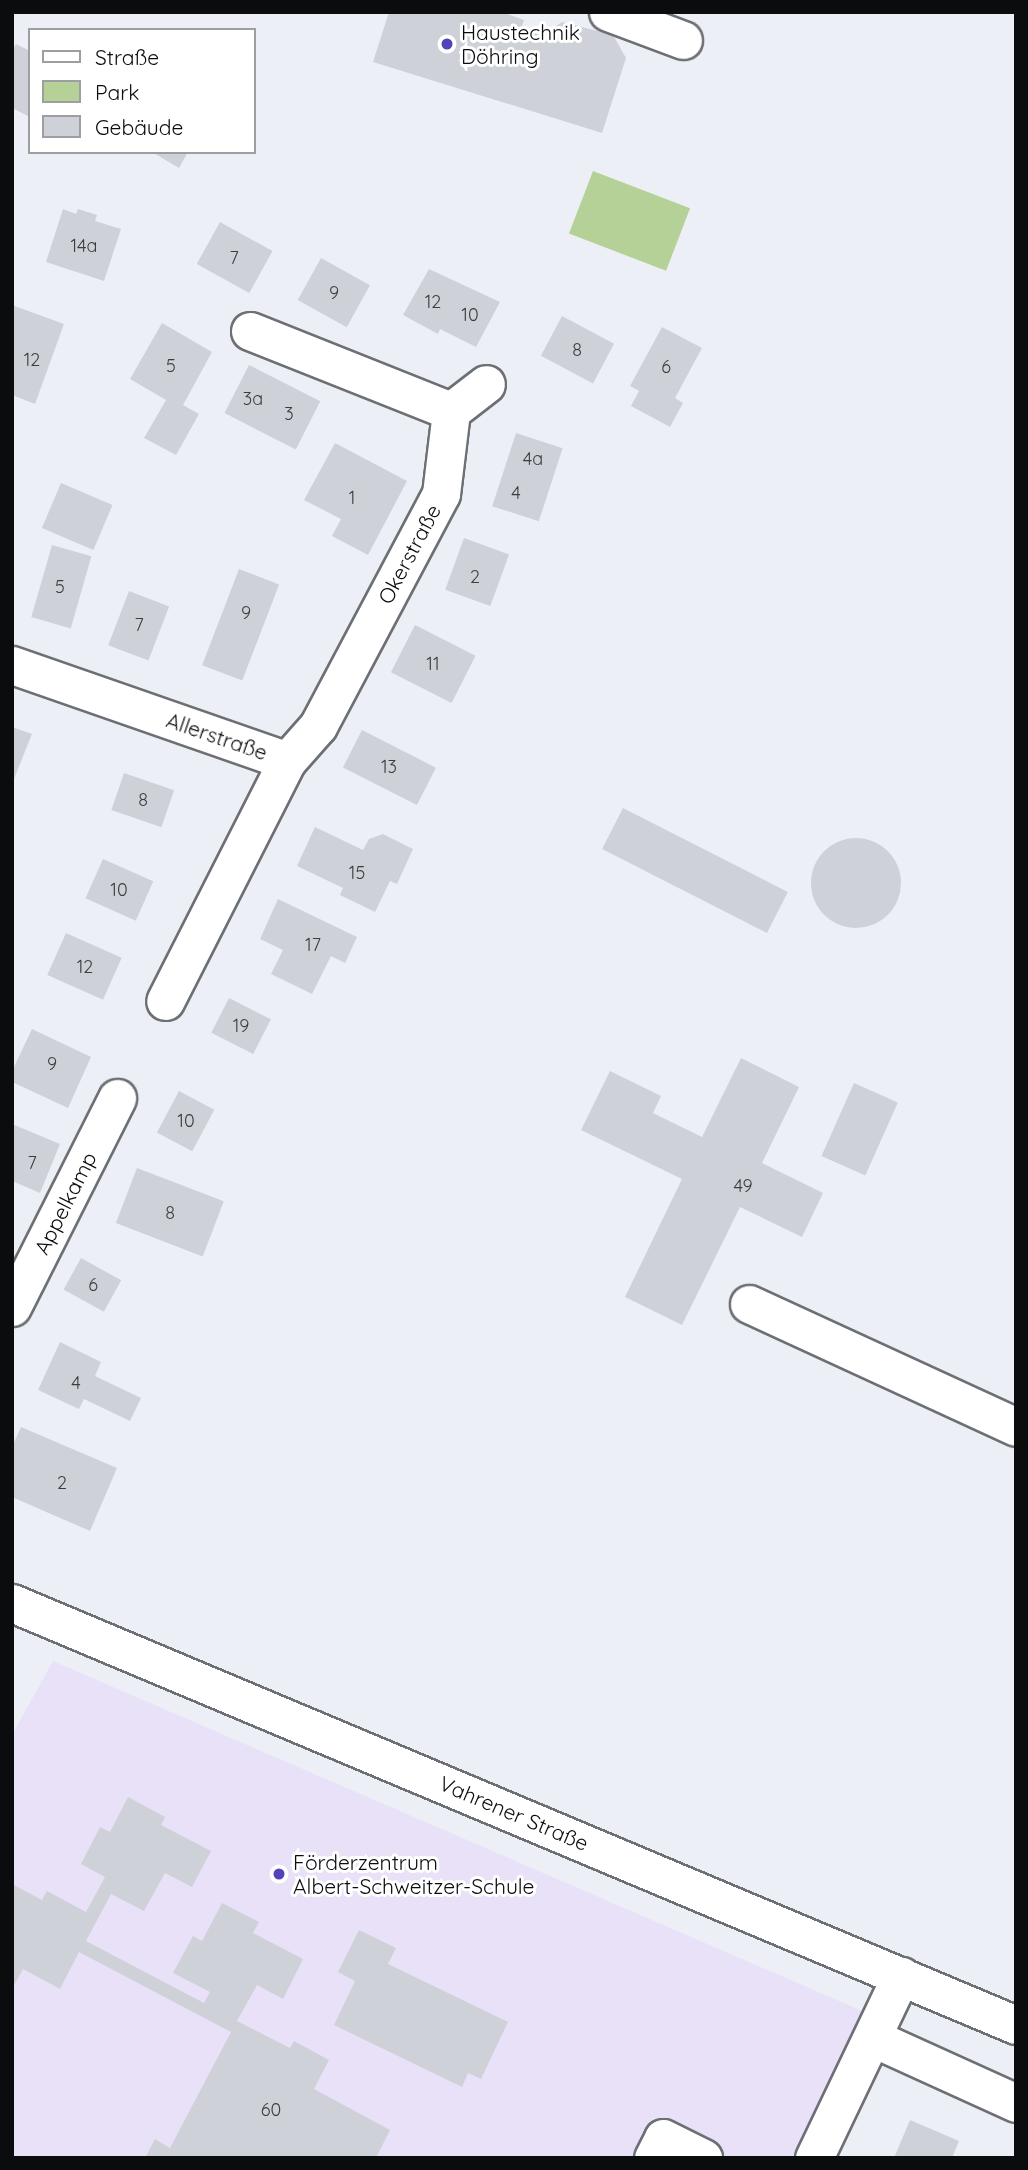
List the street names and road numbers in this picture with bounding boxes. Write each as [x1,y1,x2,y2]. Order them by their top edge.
street label: Okerstraße [372,500,446,608]
street label: Allerstraße [163,707,271,765]
street label: Appelkamp [28,1148,102,1258]
street label: Vahrener Straße [436,1770,592,1856]

